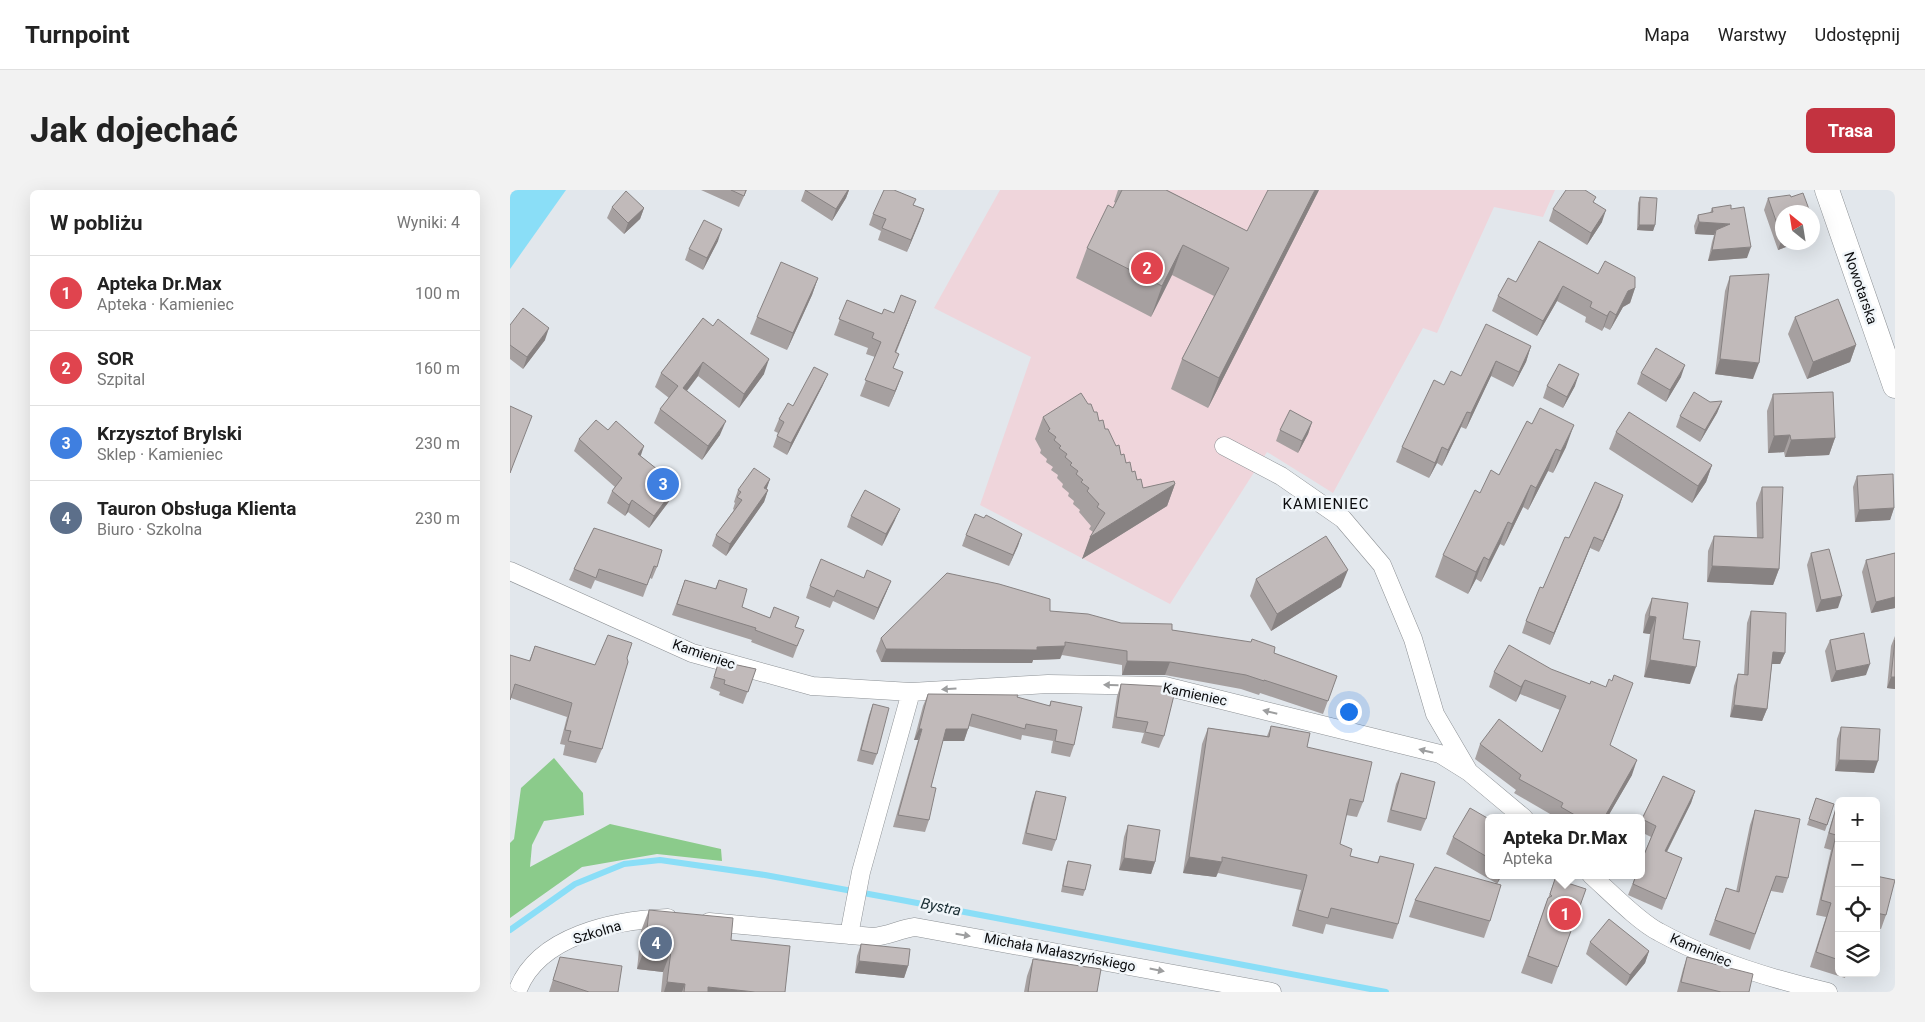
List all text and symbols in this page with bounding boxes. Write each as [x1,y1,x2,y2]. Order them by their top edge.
text: Turnpoint [25,21,130,49]
text: Mapa [1644,24,1690,45]
text: Warstwy [1718,24,1786,45]
text: Udostępnij [1814,24,1900,45]
button: Trasa [1806,108,1895,153]
text: Jak dojechać [30,110,238,151]
north arrow [1775,205,1820,250]
text: W pobliżu [50,211,143,235]
text: Wyniki: 4 [397,213,460,232]
pin: 2 [1131,249,1163,287]
street label: Nowotarska [1841,250,1881,326]
text: Apteka Dr.Max [97,272,222,295]
text: 1 [61,284,71,303]
text: 100 m [415,284,460,303]
text: Apteka · Kamieniec [97,295,234,314]
text: SOR [97,347,134,370]
text: 2 [61,359,71,378]
text: 160 m [415,359,460,378]
text: Szpital [97,370,145,389]
text: Krzysztof Brylski [97,422,242,445]
text: 3 [61,434,71,453]
text: 230 m [415,434,460,453]
text: Sklep · Kamieniec [97,445,223,464]
pin: 3 [647,465,679,503]
district label: KAMIENIEC [1283,495,1369,513]
text: Tauron Obsługa Klienta [97,497,296,520]
text: 4 [61,509,71,528]
text: 230 m [415,509,460,528]
text: Biuro · Szkolna [97,520,202,539]
street label: Kamieniec [670,636,738,672]
street label: Kamieniec [1161,679,1229,709]
one-way arrow [1103,681,1119,689]
one-way arrow [941,686,957,694]
your location [1336,699,1362,725]
one-way arrow [1263,708,1278,716]
one-way arrow [1418,747,1433,755]
map controls [1835,797,1880,977]
button: + [1835,797,1880,842]
popup [1485,814,1645,879]
text: Apteka Dr.Max [1503,826,1627,849]
button: − [1835,842,1880,887]
text: Apteka [1503,849,1553,868]
button: locate [1835,887,1880,932]
water label: Bystra [919,894,963,920]
pin: 1 [1549,895,1581,933]
street label: Szkolna [571,917,623,947]
pin: 4 [640,924,672,962]
street label: Michała Małaszyńskiego [983,929,1137,975]
street label: Kamieniec [1668,930,1734,970]
one-way arrow [955,931,971,939]
button: layers [1835,932,1880,977]
one-way arrow [1150,967,1166,975]

